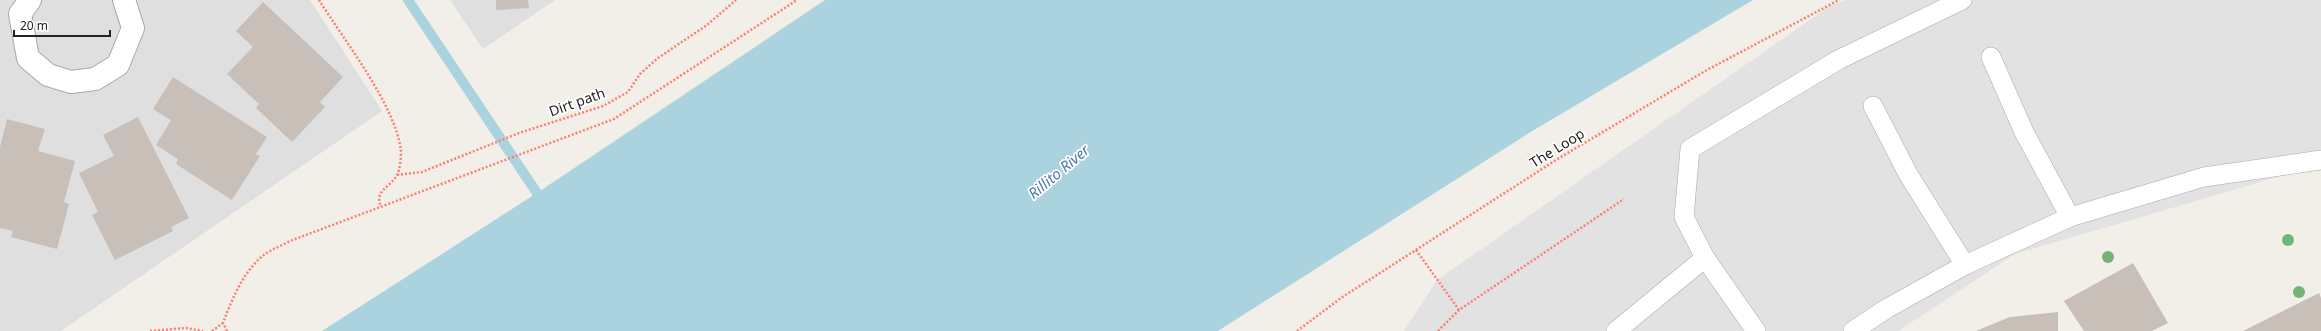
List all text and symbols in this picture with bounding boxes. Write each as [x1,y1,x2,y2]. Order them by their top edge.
scale bar [14,12,110,38]
text: 20 m [20,17,48,34]
street label: Dirt path [546,83,608,120]
street label: The Loop [1526,123,1588,172]
water label: Rillito River [1023,139,1094,203]

